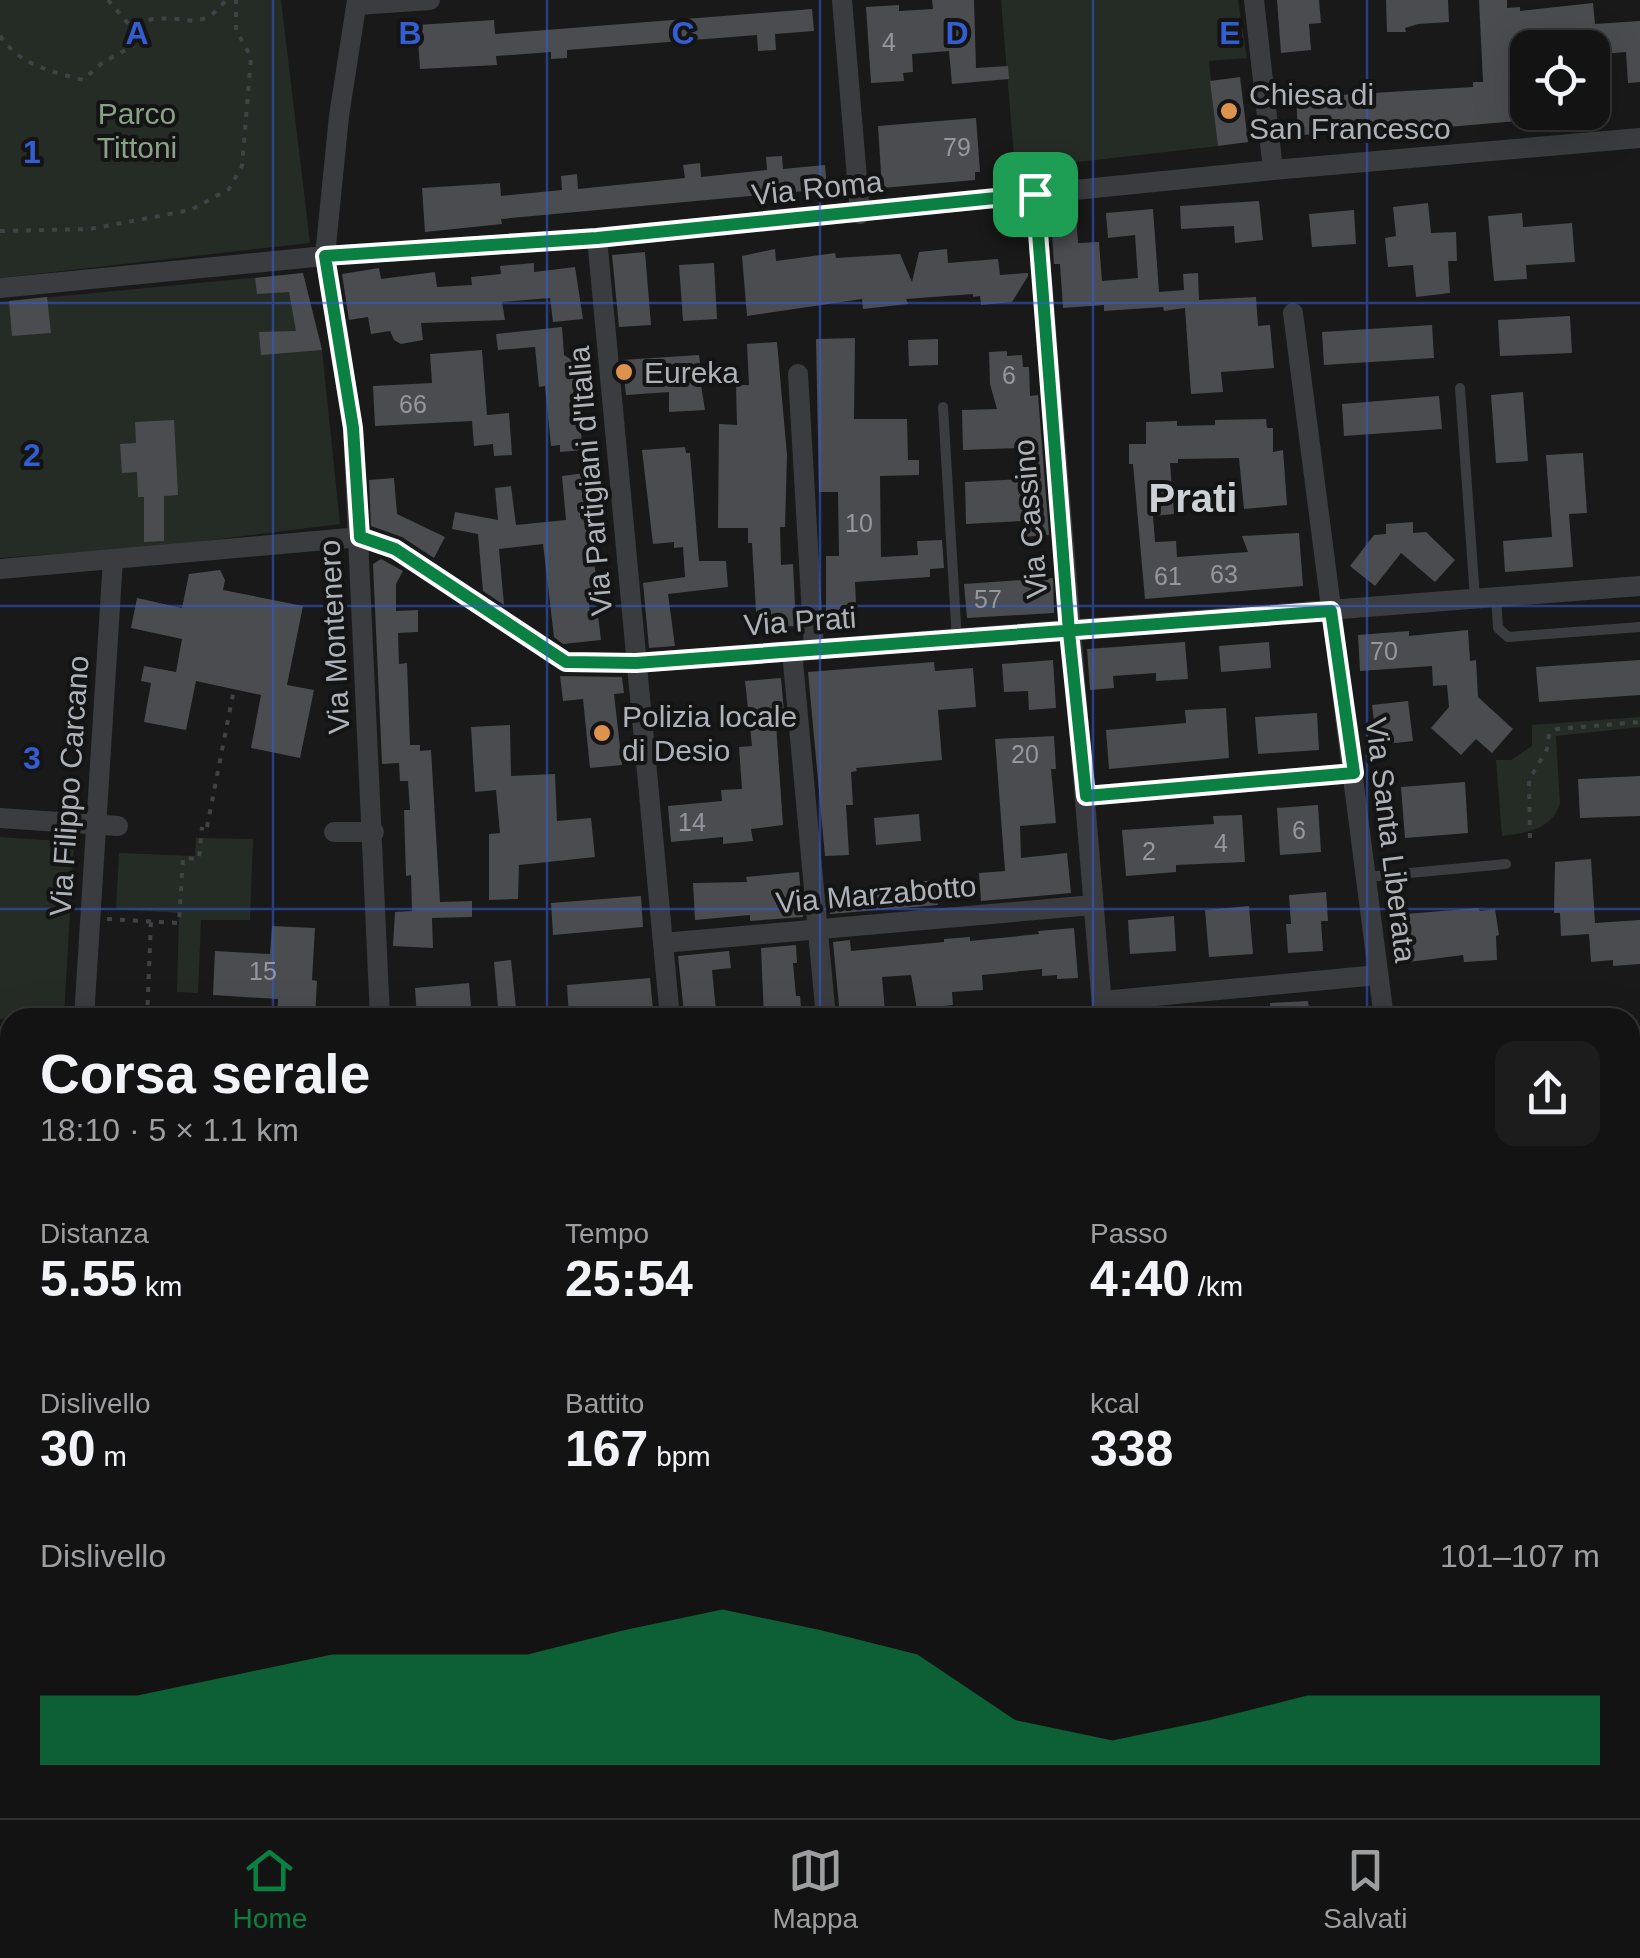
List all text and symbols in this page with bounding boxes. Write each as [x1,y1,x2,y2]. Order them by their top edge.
text: A [125,15,149,51]
text: B [398,15,422,51]
text: C [671,15,695,51]
text: D [945,15,969,51]
text: E [1219,15,1241,51]
house number: 4 [882,28,896,56]
map controls [1510,30,1610,130]
button: locate [1510,30,1610,130]
place label: Chiesa di San Francesco [1249,78,1451,145]
park label: Parco Tittoni [97,97,177,164]
marker: Chiesa di San Francesco [1218,100,1240,122]
house number: 79 [943,133,971,161]
text: 1 [23,134,41,170]
pin [993,152,1078,237]
street label: Via Roma [750,165,884,211]
icon: arrive [1008,167,1063,222]
street label: Via Partigiani d'Italia [562,345,618,617]
place label: Eureka [644,356,739,389]
marker: Eureka [613,361,635,383]
house number: 6 [1002,361,1016,389]
house number: 66 [399,390,427,418]
text: 2 [23,437,41,473]
street label: Via Cassino [1007,438,1053,600]
district label: Prati [1149,476,1237,520]
house number: 10 [845,509,873,537]
street label: Via Montenero [312,539,356,735]
house number: 63 [1210,560,1238,588]
house number: 61 [1154,562,1182,590]
house number: 57 [974,585,1002,613]
street label: Via Prati [743,601,857,641]
house number: 70 [1370,637,1398,665]
street label: Via Filippo Carcano [43,655,95,917]
place label: Polizia locale di Desio [622,700,797,767]
street label: Via Santa Liberata [1360,716,1422,965]
marker: Polizia locale di Desio [591,722,613,744]
text: 3 [23,740,41,776]
house number: 20 [1011,740,1039,768]
house number: 14 [678,808,706,836]
house number: 6 [1292,816,1306,844]
house number: 4 [1214,829,1228,857]
house number: 2 [1142,837,1156,865]
street label: Via Marzabotto [774,869,978,919]
house number: 15 [249,957,277,985]
button: share [1495,1041,1600,1146]
text: Corsa serale [40,1043,370,1105]
text: 18:10 · 5 × 1.1 km [40,1112,299,1148]
text: Distanza [40,1218,149,1249]
text: Tempo [565,1218,649,1249]
text: Passo [1090,1218,1168,1249]
text: 5.55 [40,1251,137,1307]
text: 25:54 [565,1251,693,1307]
text: 4:40 [1090,1251,1190,1307]
text: km [137,1271,182,1302]
text: /km [1190,1271,1243,1302]
text: Dislivello [40,1388,150,1419]
text: Battito [565,1388,644,1419]
text: kcal [1090,1388,1140,1419]
text: 30 [40,1421,96,1477]
text: 167 [565,1421,648,1477]
text: 338 [1090,1421,1173,1477]
text: m [96,1441,127,1472]
text: bpm [648,1441,711,1472]
text: Dislivello [40,1538,166,1574]
text: 101–107 m [1440,1538,1600,1574]
tab: Home [233,1843,307,1935]
tab: Mappa [773,1843,858,1935]
tab: Salvati [1323,1843,1407,1935]

